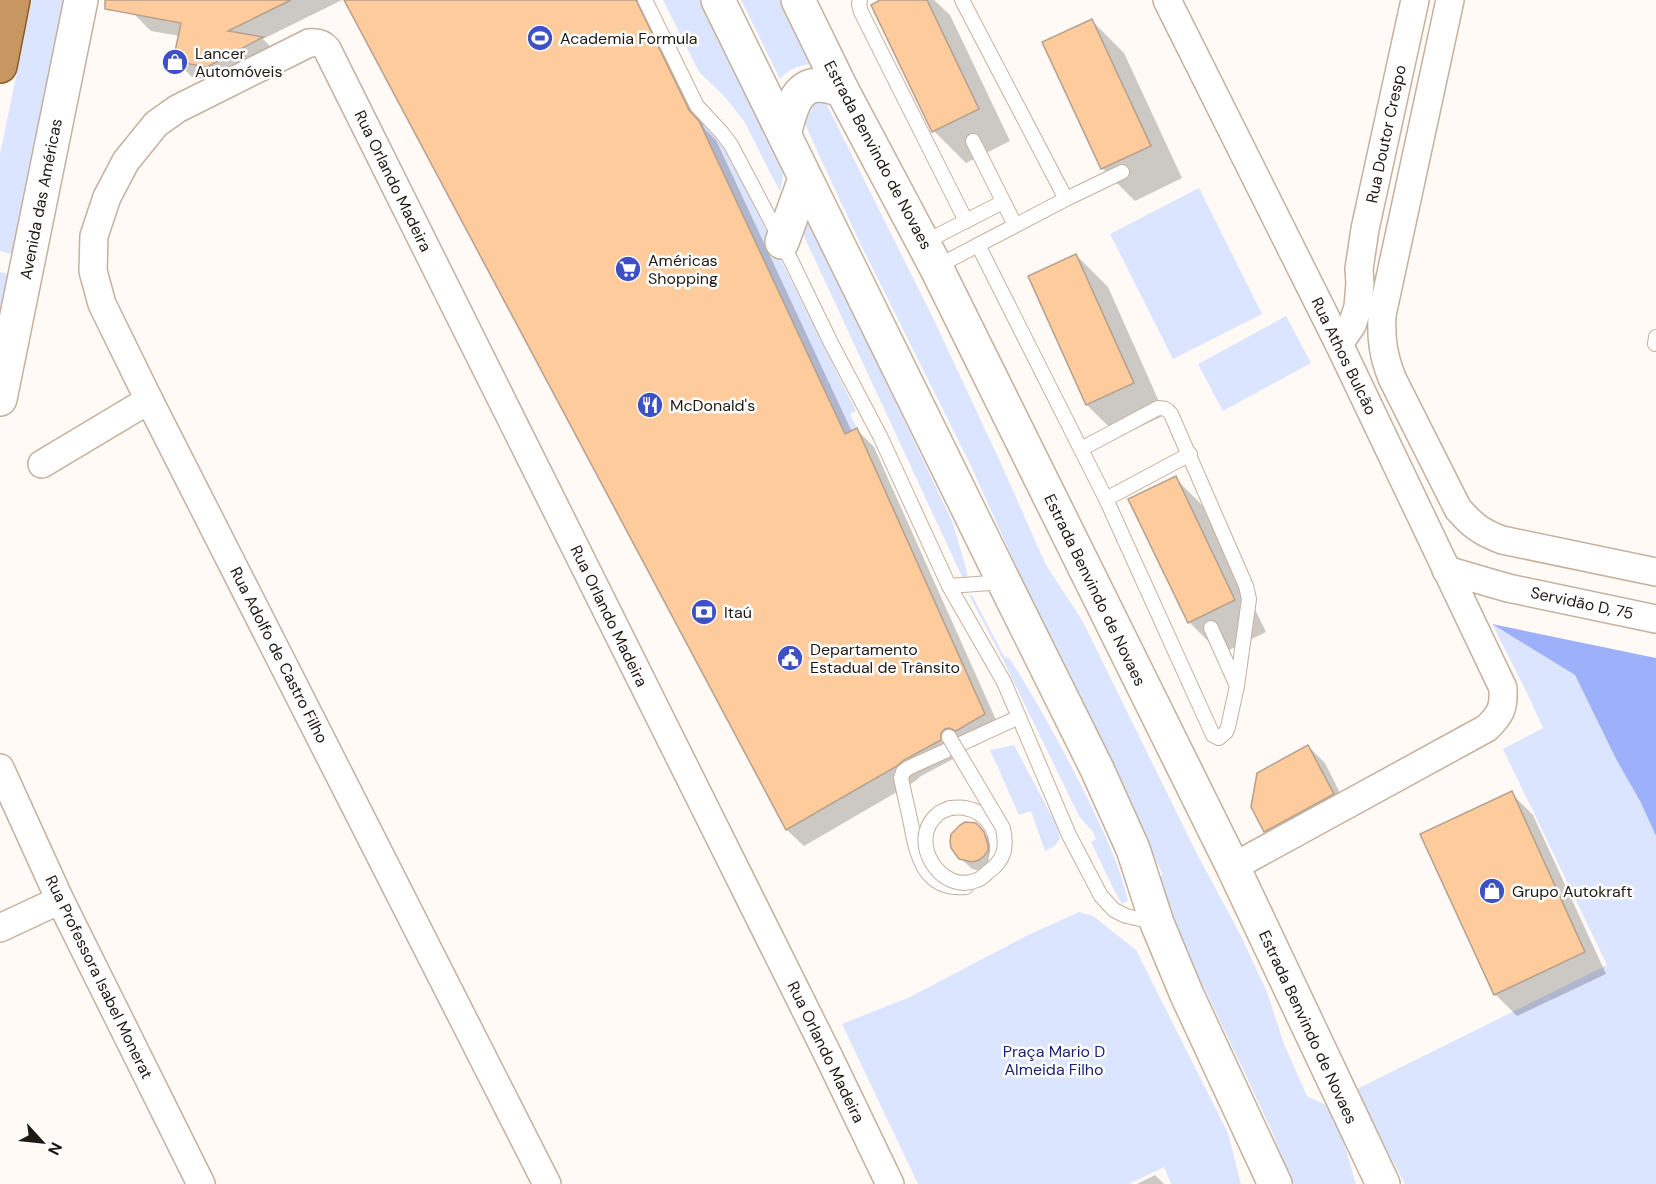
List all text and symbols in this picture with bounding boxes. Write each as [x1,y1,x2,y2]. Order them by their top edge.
sports icon: Academia Formula [525,23,555,53]
place label: Academia Formula [560,28,698,49]
place label: Lancer Automóveis [195,43,283,82]
shop icon: Lancer Automóveis [160,47,190,77]
street label: Estrada Benvindo de Novaes [819,57,937,253]
street label: Rua Doutor Crespo [1361,63,1411,205]
street label: Rua Orlando Madeira [350,107,436,255]
street label: Avenida das Américas [15,117,67,281]
place label: Américas Shopping [648,250,718,289]
supermarket icon: Américas Shopping [613,254,643,284]
street label: Rua Athos Bulcão [1306,294,1382,418]
restaurant icon: McDonald's [635,390,665,420]
place label: McDonald's [670,395,755,416]
street label: Estrada Benvindo de Novaes [1039,491,1151,689]
street label: Rua Orlando Madeira [566,542,652,690]
street label: Rua Adolfo de Castro Filho [225,563,333,747]
street label: Servidão D, 75 [1529,582,1635,624]
bank icon: Itaú [689,597,719,627]
place label: Itaú [724,602,752,623]
place label: Departamento Estadual de Trânsito [810,639,960,678]
public building icon: Departamento Estadual de Trânsito [775,643,805,673]
street label: Rua Professora Isabel Monerat [40,872,158,1082]
shop icon: Grupo Autokraft [1477,876,1507,906]
place label: Grupo Autokraft [1512,881,1633,902]
street label: Estrada Benvindo de Novaes [1254,927,1362,1127]
street label: Rua Orlando Madeira [783,978,869,1126]
park label: Praça Mario D Almeida Filho [1003,1041,1105,1080]
north arrow [12,1112,72,1172]
text: N [43,1139,67,1159]

